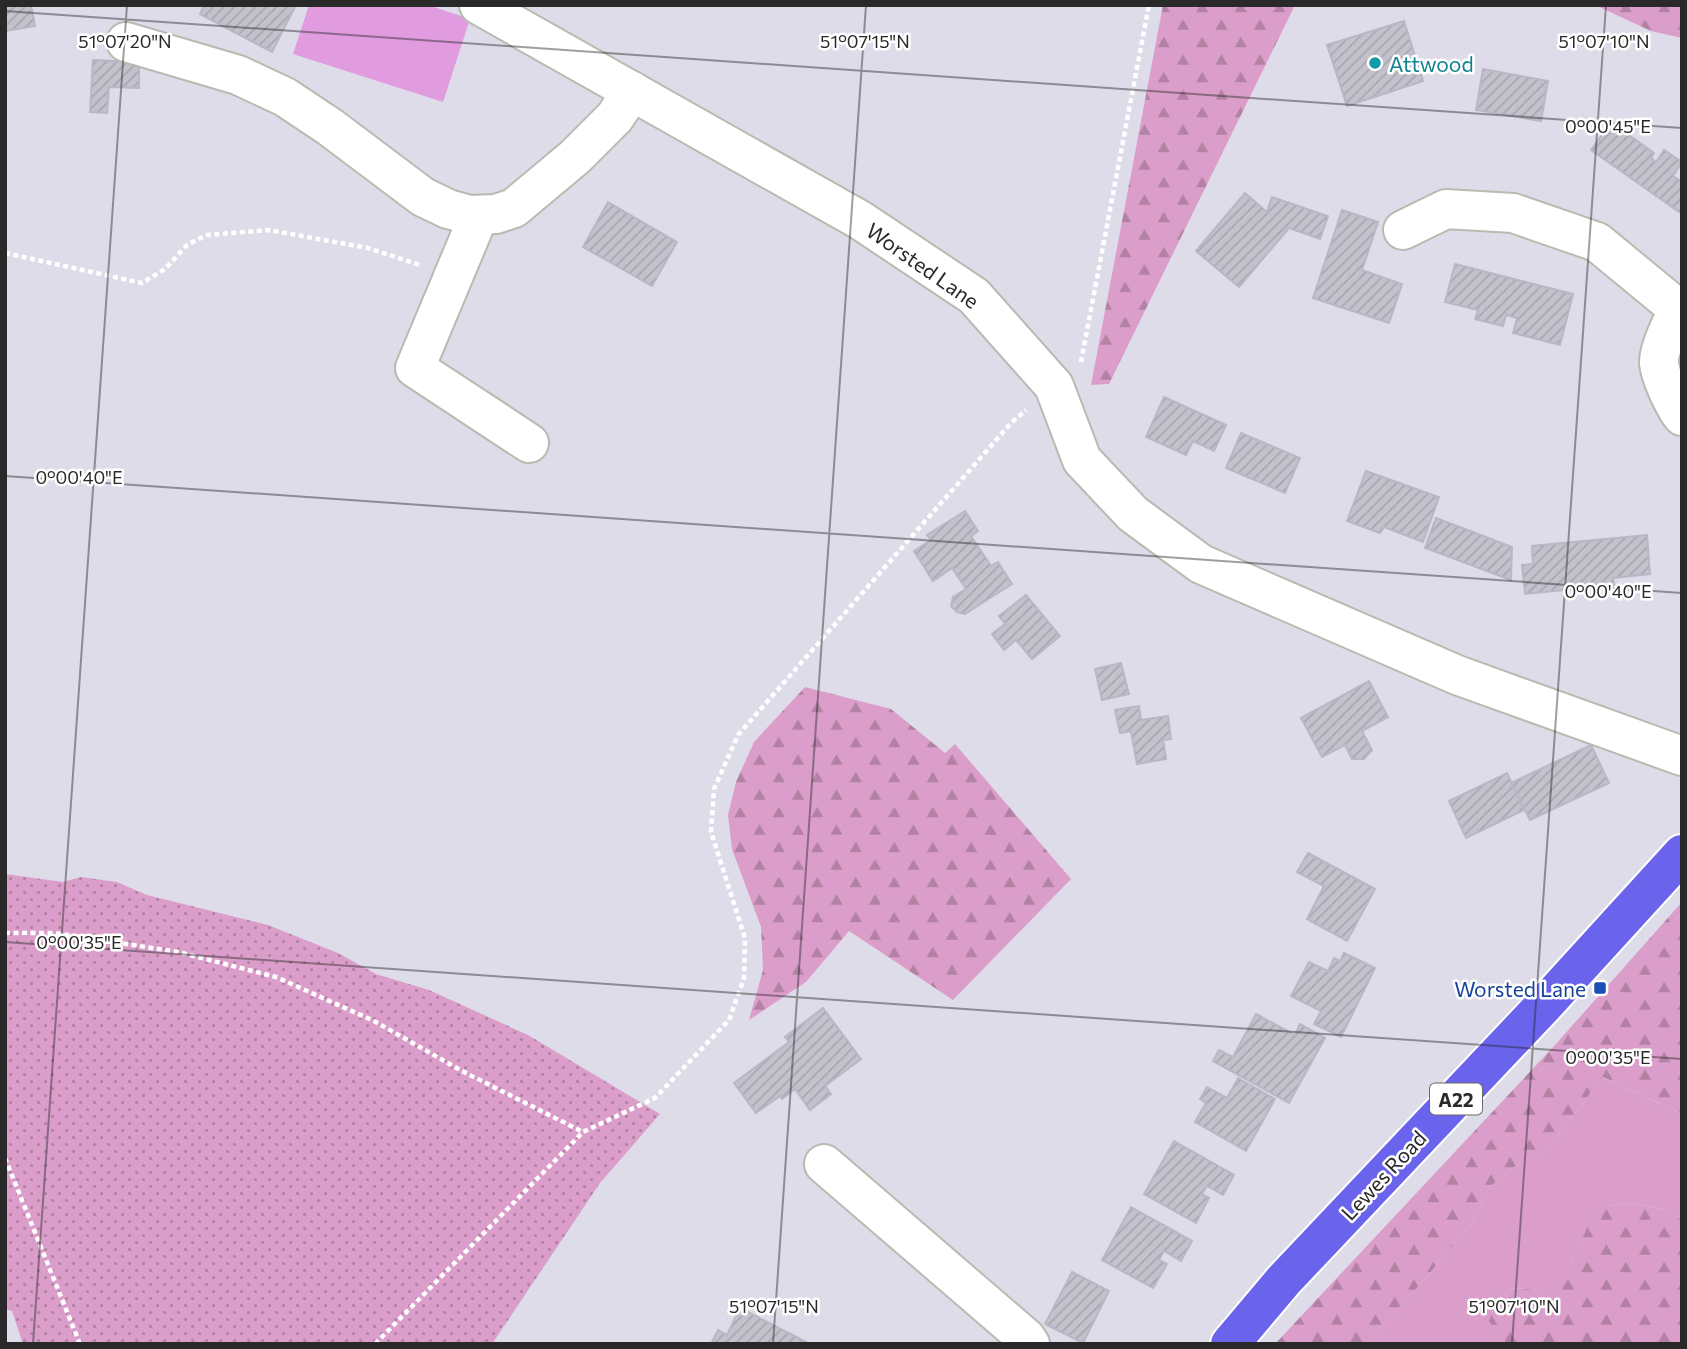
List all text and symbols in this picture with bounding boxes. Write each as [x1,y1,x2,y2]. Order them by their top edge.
text: 51°07'20"N [78,30,172,52]
text: 51°07'15"N [820,30,910,52]
text: 51°07'10"N [1558,30,1650,52]
place label: Attwood [1389,51,1474,76]
marker: Attwood [1367,55,1383,71]
text: 0°00'45"E [1565,115,1651,137]
street label: Worsted Lane [862,217,984,313]
text: 0°00'40"E [35,466,123,488]
text: 0°00'40"E [1564,580,1652,602]
text: 0°00'35"E [36,931,122,953]
place label: Worsted Lane [1454,976,1586,1001]
marker: Worsted Lane [1592,980,1608,996]
text: 0°00'35"E [1565,1046,1651,1068]
road number: A22 [1430,1084,1482,1114]
street label: Lewes Road [1335,1125,1431,1225]
text: 51°07'15"N [729,1295,819,1317]
text: 51°07'10"N [1468,1295,1560,1317]

